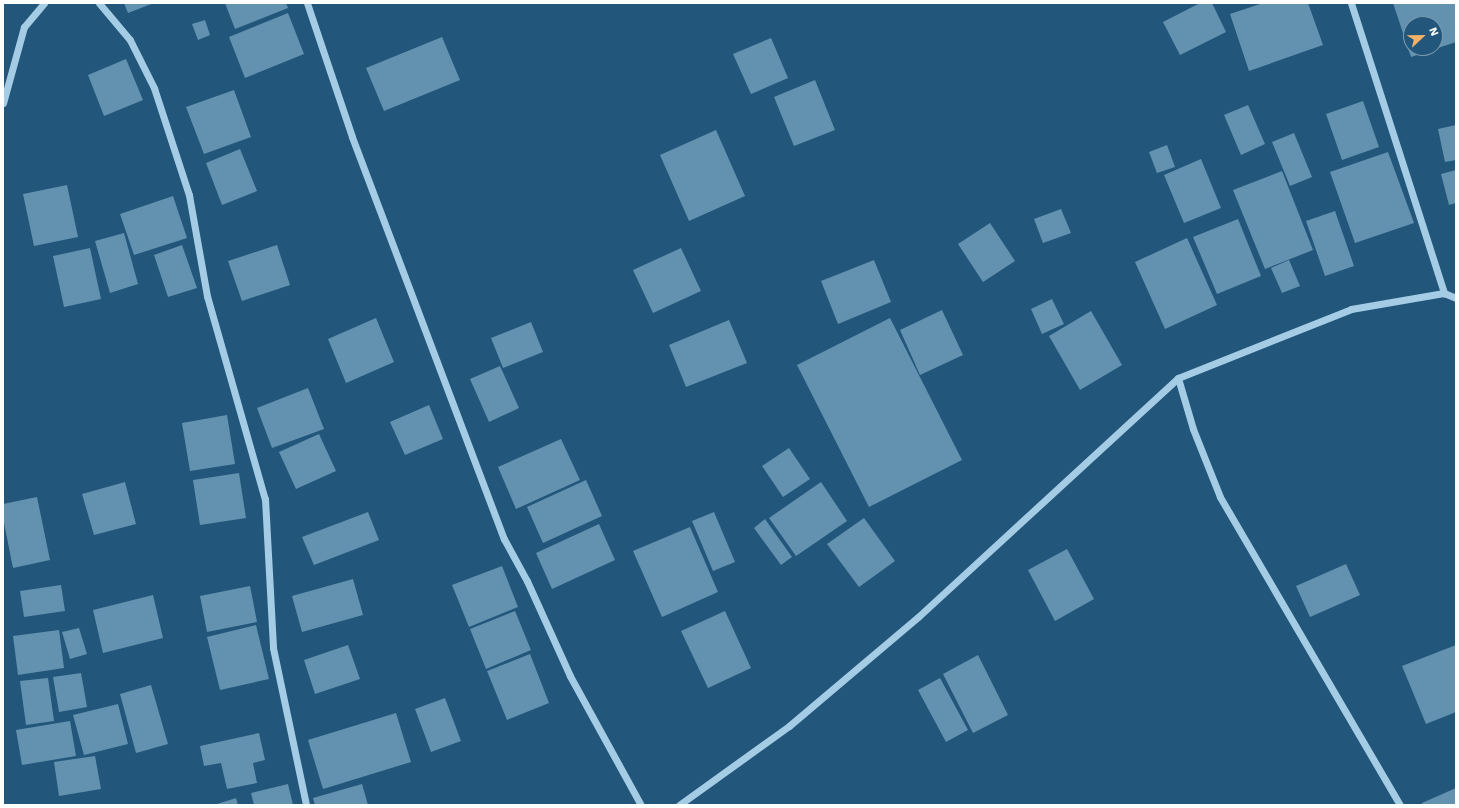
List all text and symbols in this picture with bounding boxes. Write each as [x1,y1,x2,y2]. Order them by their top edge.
north arrow [1403,16,1443,56]
text: N [1426,25,1441,38]

